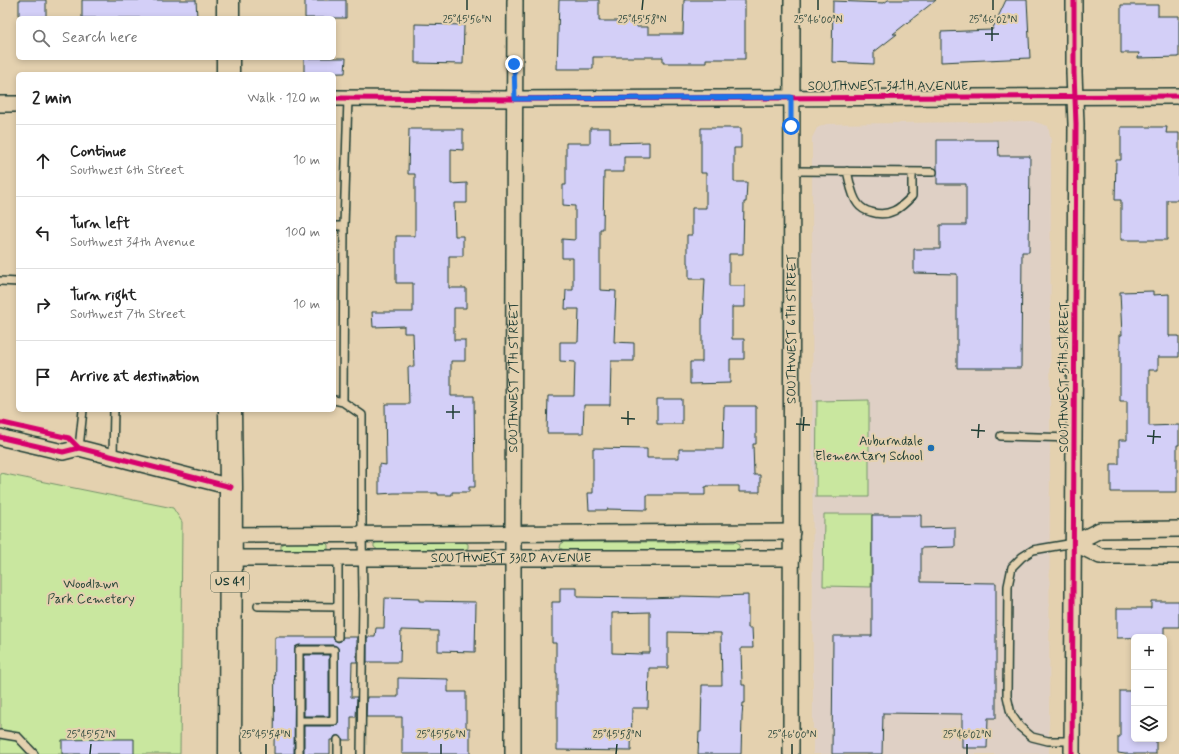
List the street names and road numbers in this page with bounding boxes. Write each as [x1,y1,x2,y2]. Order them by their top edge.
street label: SOUTHWEST 34TH AVENUE [808,78,969,95]
street label: SOUTHWEST 6TH STREET [783,254,800,404]
street label: SOUTHWEST 7TH STREET [505,301,522,453]
street label: SOUTHWEST 5TH STREET [1056,301,1073,453]
street label: SOUTHWEST 33RD AVENUE [431,550,592,567]
road number: US 41 [211,572,249,592]

